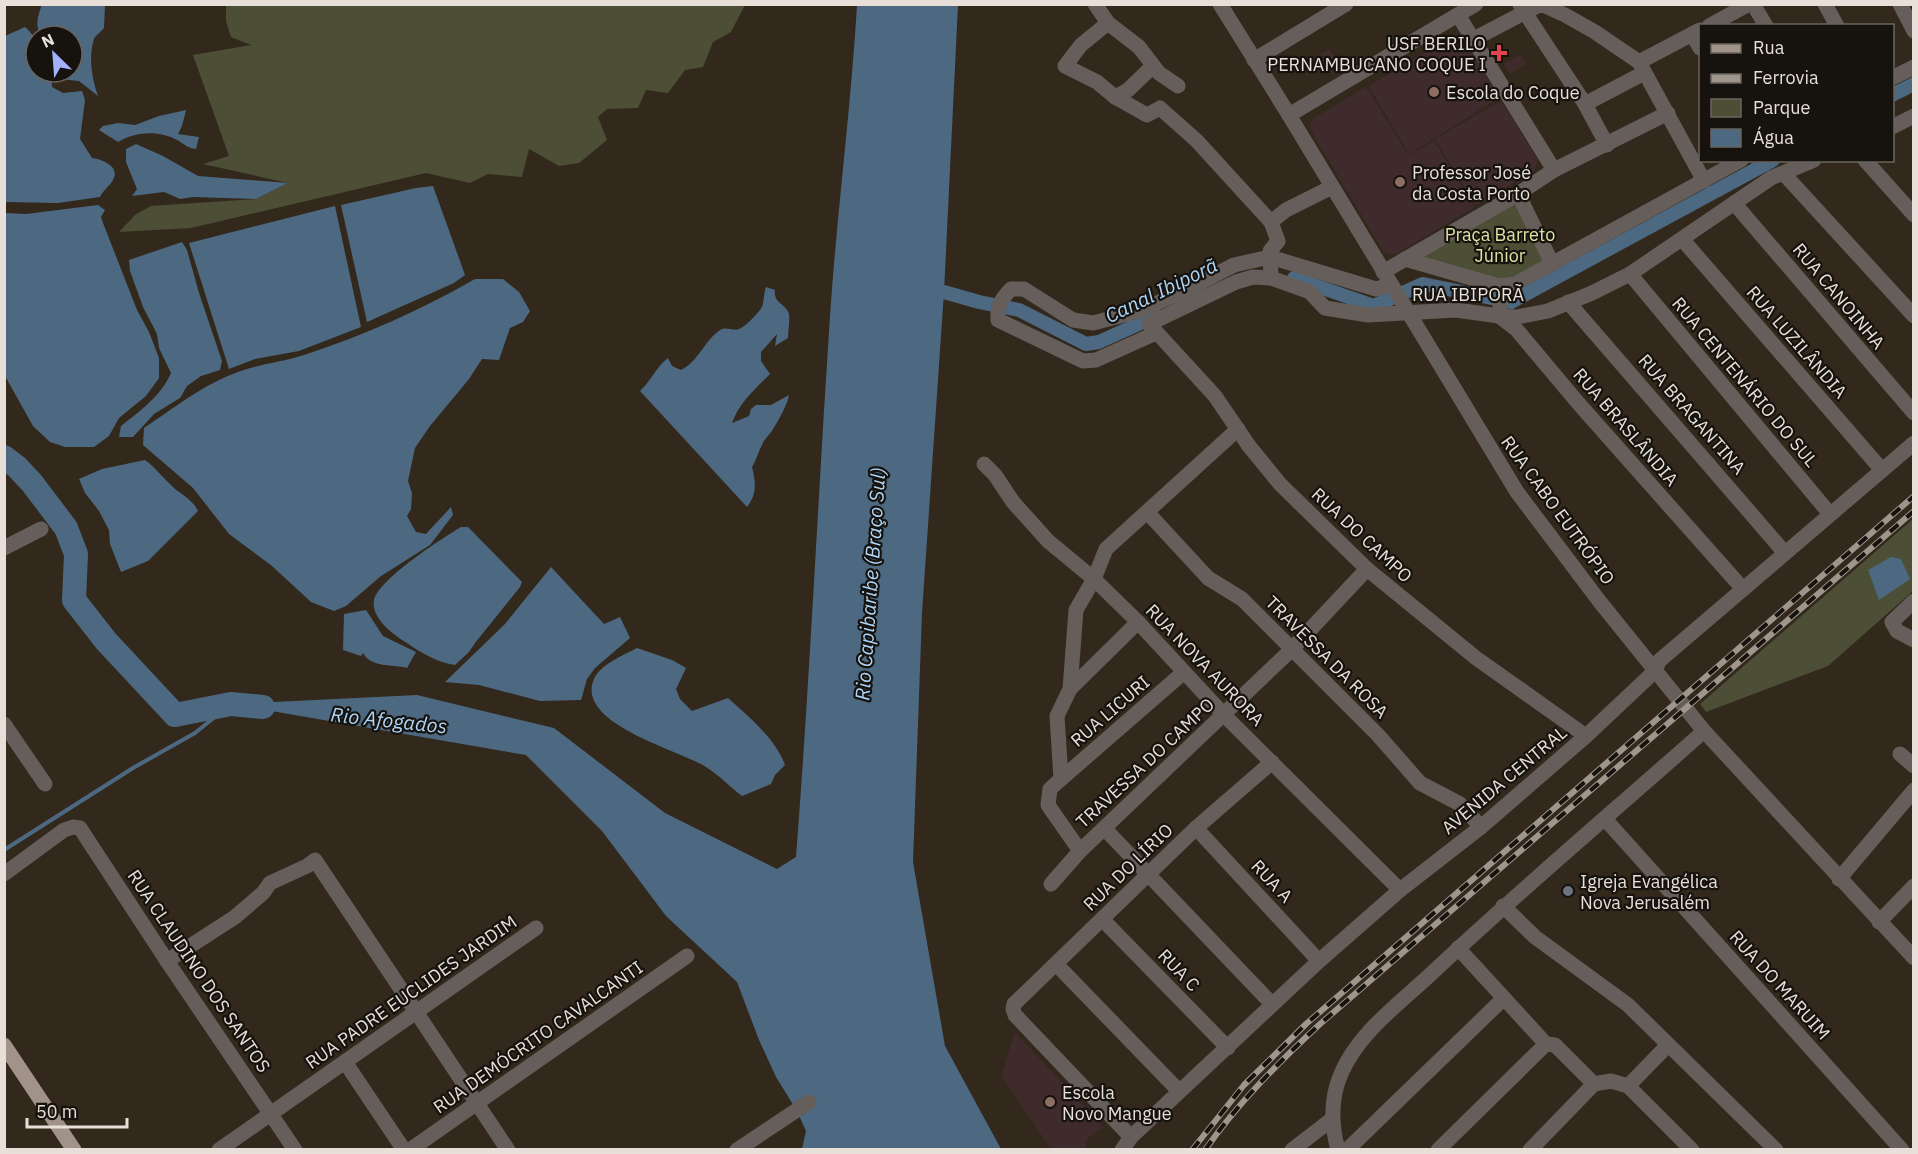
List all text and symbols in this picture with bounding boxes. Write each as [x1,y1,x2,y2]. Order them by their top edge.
north arrow [24,24,84,84]
legend [1699,24,1894,162]
text: N [38,29,57,52]
place label: USF BERILO PERNAMBUCANO COQUE I [1267,32,1486,76]
text: Rua [1753,36,1785,59]
marker: USF BERILO PERNAMBUCANO COQUE I [1490,44,1508,62]
text: Ferrovia [1753,66,1819,89]
place label: Escola do Coque [1446,81,1580,104]
marker: Escola do Coque [1427,85,1441,99]
text: Parque [1753,96,1811,119]
text: Água [1753,126,1794,149]
place label: Professor José da Costa Porto [1412,161,1531,205]
marker: Professor José da Costa Porto [1393,175,1407,189]
park label: Praça Barreto Júnior [1445,223,1555,267]
street label: RUA CANOINHA [1788,238,1890,354]
water label: Canal Ibiporã [1100,251,1222,329]
street label: RUA LUZILÂNDIA [1742,281,1853,403]
street label: RUA IBIPORÃ [1412,283,1524,306]
street label: RUA CENTENÁRIO DO SUL [1667,292,1823,472]
street label: RUA BRAGANTINA [1633,349,1751,479]
street label: RUA BRASLÂNDIA [1569,363,1684,491]
street label: RUA CABO EUTRÓPIO [1496,431,1620,589]
water label: Rio Capibaribe (Braço Sul) [848,467,892,701]
street label: RUA DO CAMPO [1307,483,1417,587]
street label: TRAVESSA DA ROSA [1261,591,1394,724]
street label: RUA NOVA AURORA [1141,599,1270,731]
street label: RUA LICURI [1066,670,1154,752]
street label: TRAVESSA DO CAMPO [1071,693,1219,833]
water label: Rio Afogados [329,700,449,740]
street label: AVENIDA CENTRAL [1437,721,1571,839]
street label: RUA DO LÍRIO [1078,819,1178,915]
street label: RUA A [1246,855,1298,908]
street label: RUA CLAUDINO DOS SANTOS [123,865,275,1077]
place label: Igreja Evangélica Nova Jerusalém [1580,870,1718,914]
marker: Igreja Evangélica Nova Jerusalém [1561,884,1575,898]
street label: RUA PADRE EUCLIDES JARDIM [301,910,521,1074]
street label: RUA DO MARUIM [1725,925,1835,1045]
street label: RUA C [1153,944,1205,996]
street label: RUA DEMÓCRITO CAVALCANTI [429,956,647,1118]
place label: Escola Novo Mangue [1062,1081,1172,1125]
scale bar [27,1091,128,1129]
marker: Escola Novo Mangue [1043,1095,1057,1109]
text: 50 m [36,1100,78,1123]

